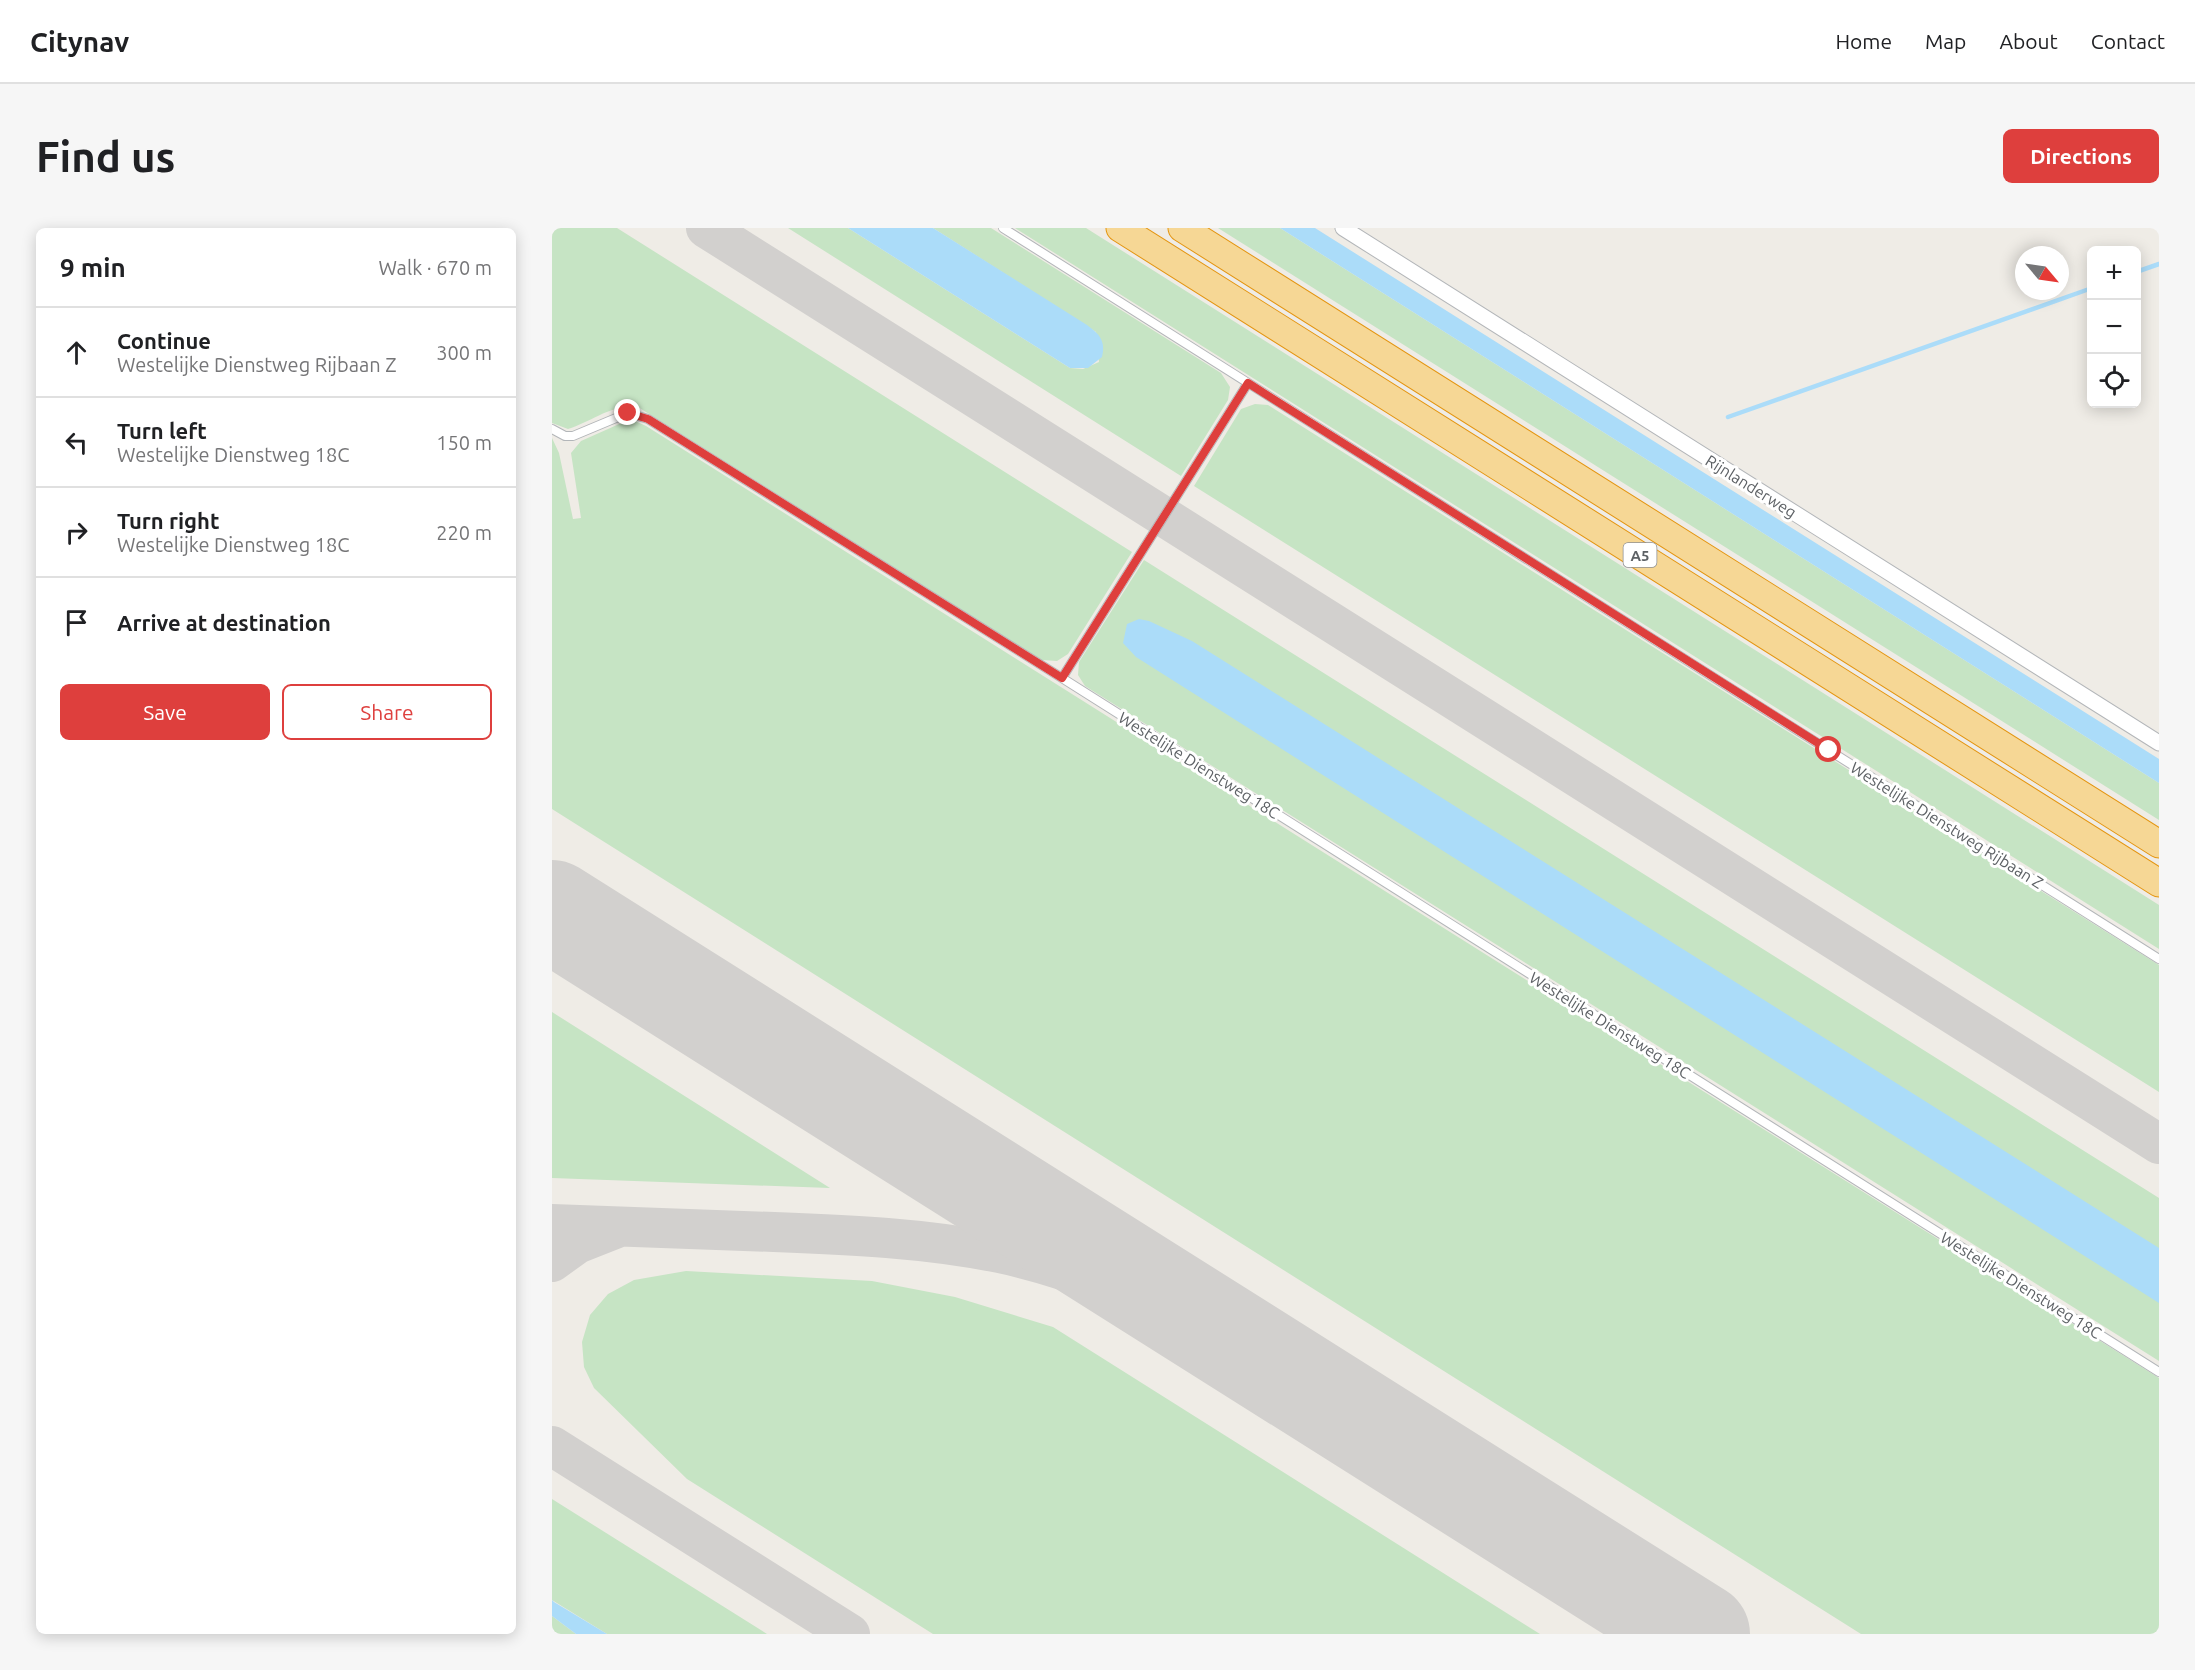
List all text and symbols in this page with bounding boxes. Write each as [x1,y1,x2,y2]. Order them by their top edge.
text: Citynav [30,26,129,57]
text: Home [1835,29,1892,53]
text: Map [1925,29,1966,53]
text: About [1999,29,2058,53]
text: Contact [2091,29,2165,53]
button: Directions [2003,129,2159,183]
text: Find us [36,133,175,180]
north arrow [2015,246,2069,300]
map controls [2087,246,2141,408]
button: + [2087,246,2141,300]
text: 9 min [60,253,126,282]
text: Walk · 670 m [379,256,492,279]
button: − [2087,300,2141,354]
text: Continue [117,328,211,353]
icon: ahead [60,336,93,369]
text: 300 m [436,341,492,364]
text: Westelijke Dienstweg Rijbaan Z [117,353,397,376]
button: locate [2087,354,2141,408]
route end [614,399,640,425]
text: Turn left [117,418,207,443]
icon: left [60,426,93,459]
text: 150 m [436,431,492,454]
text: Westelijke Dienstweg 18C [117,443,350,466]
street label: Rijnlanderweg [1702,451,1800,521]
text: Turn right [117,508,219,533]
icon: right [60,516,93,549]
text: 220 m [436,521,492,544]
text: Westelijke Dienstweg 18C [117,533,350,556]
road number: A5 [1624,543,1656,567]
icon: arrive [60,606,93,639]
text: Arrive at destination [117,610,331,635]
button: Save [60,684,270,740]
button: Share [282,684,492,740]
street label: Westelijke Dienstweg 18C [1115,708,1283,822]
route start [1815,736,1841,762]
street label: Westelijke Dienstweg Rijbaan Z [1847,758,2047,892]
street label: Westelijke Dienstweg 18C [1526,968,1694,1082]
street label: Westelijke Dienstweg 18C [1937,1228,2105,1342]

